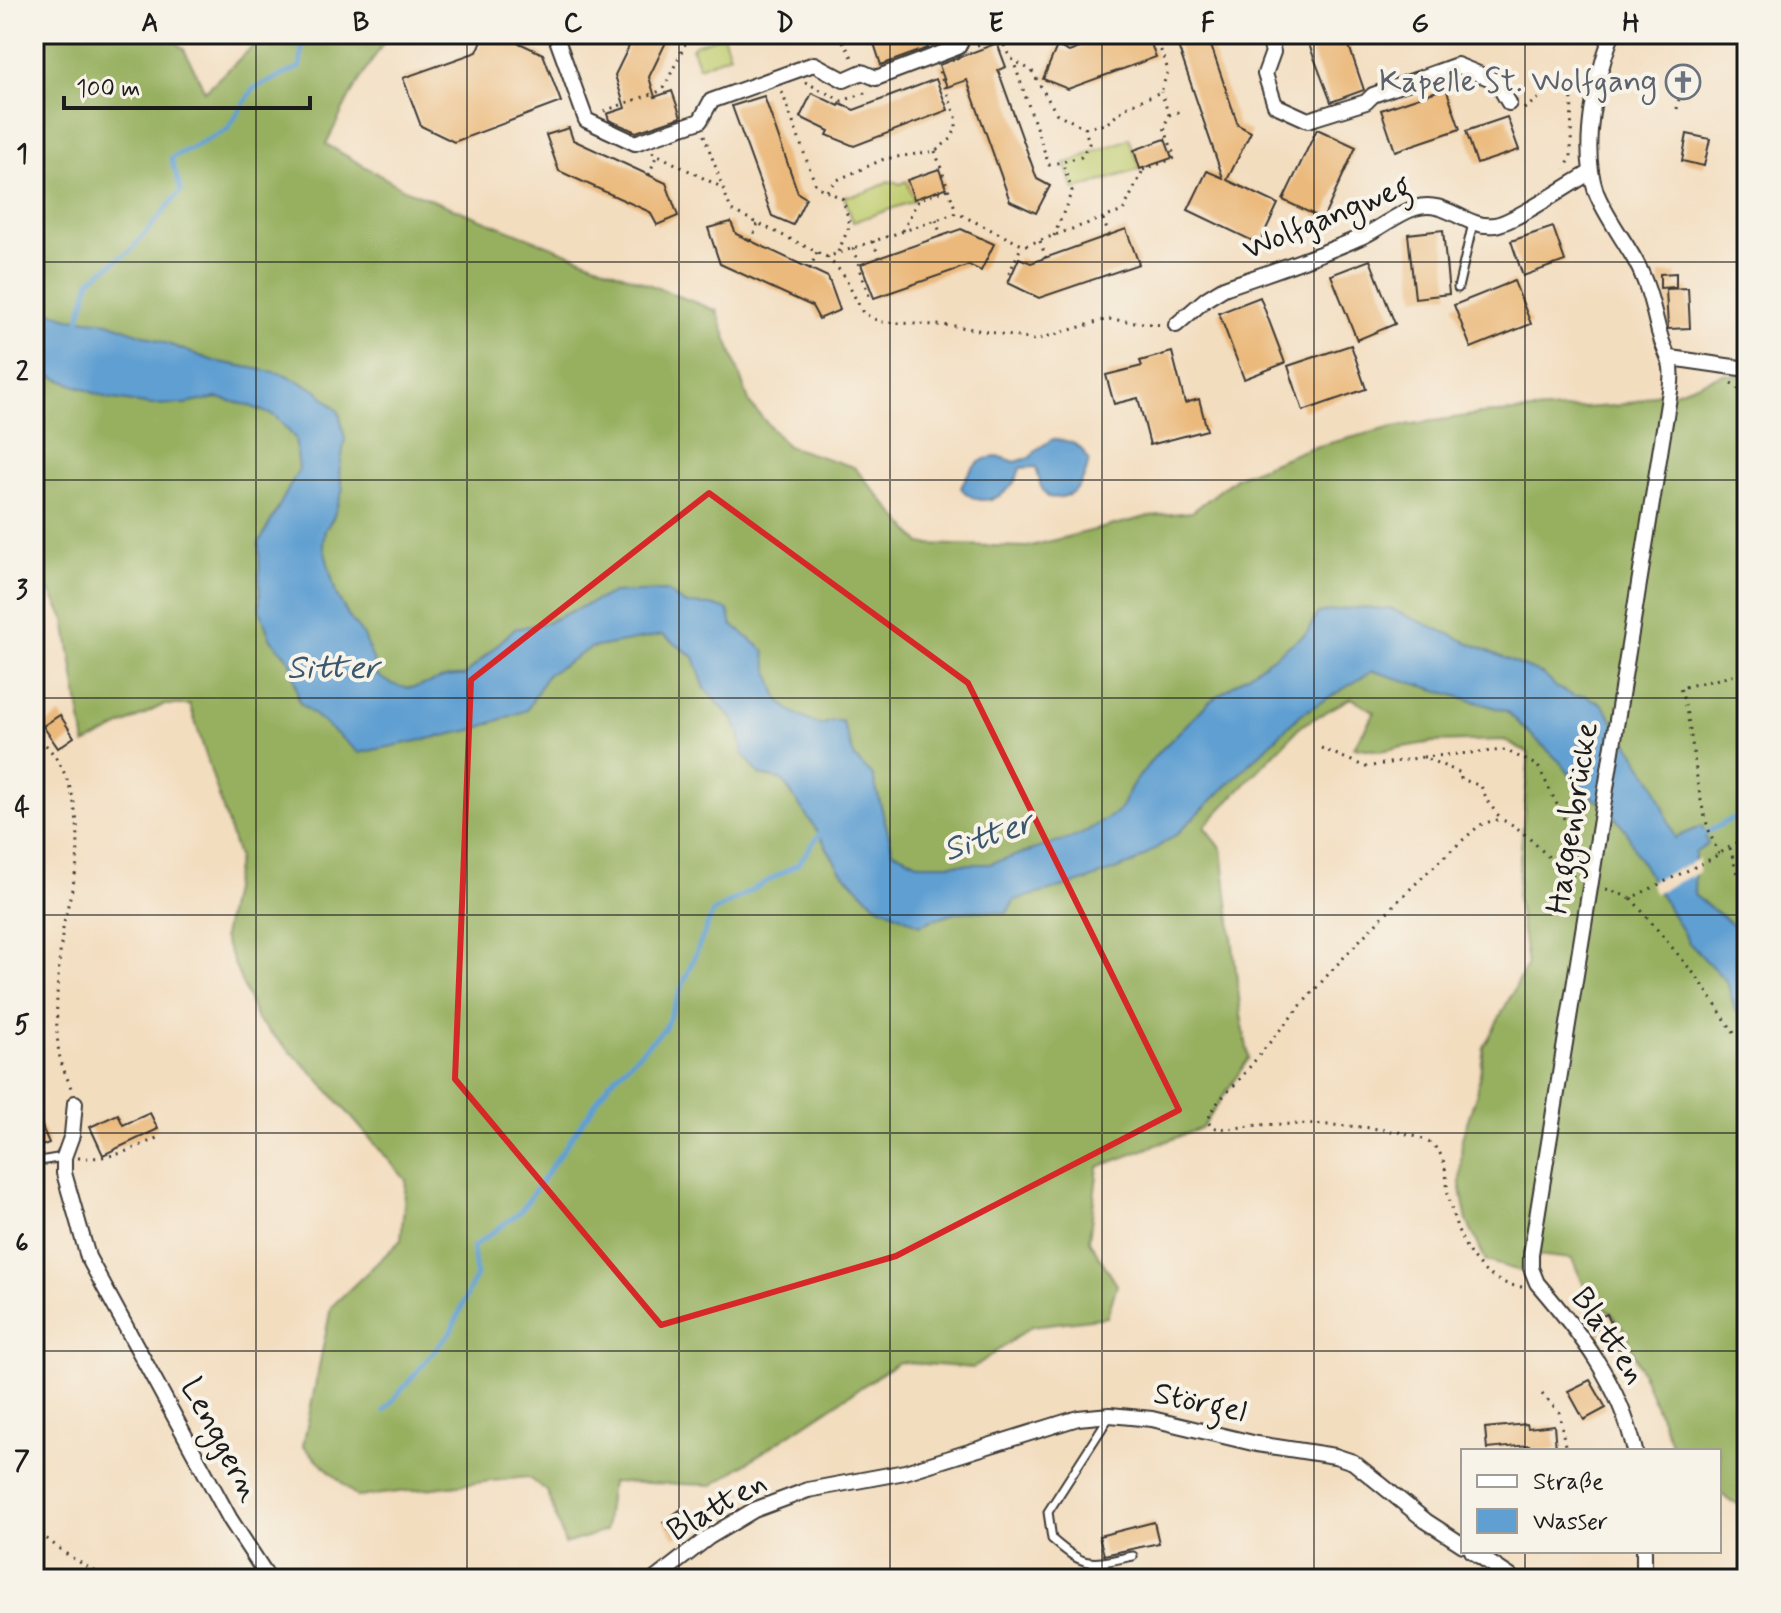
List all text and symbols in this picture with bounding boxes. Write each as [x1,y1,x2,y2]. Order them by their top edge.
text: A [141,7,159,41]
text: B [353,7,369,41]
text: C [564,7,583,41]
text: D [776,7,794,41]
text: E [988,7,1004,41]
text: F [1201,7,1215,41]
text: G [1411,7,1429,41]
text: H [1623,7,1640,41]
scale bar [64,60,310,110]
place label: Kapelle St. Wolfgang [1379,61,1657,105]
church icon: Kapelle St. Wolfgang [1664,63,1702,101]
text: 100 m [76,74,140,105]
text: 1 [16,138,28,172]
street label: Wolfgangweg [1237,165,1418,274]
text: 2 [16,356,29,390]
text: 3 [16,574,28,608]
water label: Sitter [287,646,383,691]
street label: Haggenbrücke [1537,719,1612,918]
text: 4 [14,792,30,826]
water label: Sitter [937,799,1042,873]
text: 5 [14,1009,30,1043]
text: 6 [15,1227,29,1261]
street label: Blatten [1560,1280,1656,1392]
street label: Lenggern [168,1371,270,1510]
street label: Störgel [1149,1373,1250,1436]
text: 7 [14,1445,30,1479]
legend [1461,1449,1721,1553]
street label: Blatten [660,1462,774,1552]
text: Straße [1533,1467,1604,1498]
text: Wasser [1533,1507,1608,1538]

